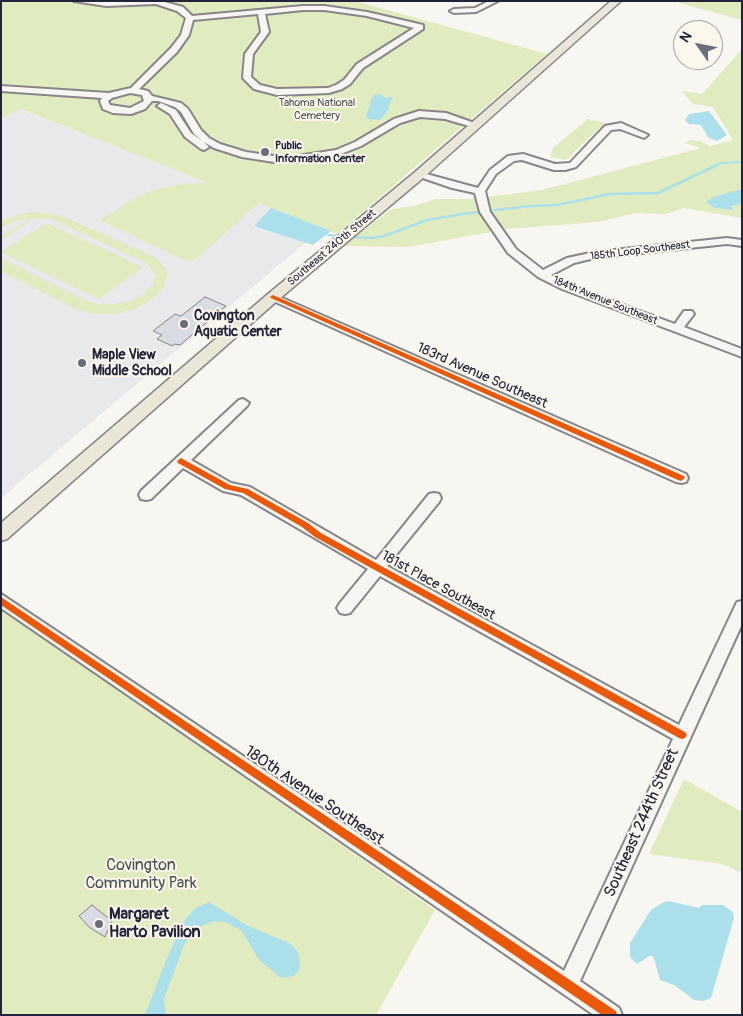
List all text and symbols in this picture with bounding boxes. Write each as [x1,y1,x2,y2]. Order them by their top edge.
north arrow [673,20,723,70]
text: N [676,29,696,46]
park label: Tahoma National Cemetery [279,96,355,122]
place label: Public Information Center [275,139,365,165]
marker: Public Information Center [259,146,271,158]
street label: Southeast 240th Street [285,207,379,289]
street label: 185th Loop Southeast [589,238,691,264]
street label: 184th Avenue Southeast [551,274,659,328]
place label: Covington Aquatic Center [194,308,282,341]
marker: Covington Aquatic Center [178,318,190,330]
street label: 183rd Avenue Southeast [414,340,550,412]
place label: Maple View Middle School [92,347,172,380]
marker: Maple View Middle School [76,357,88,369]
street label: 181st Place Southeast [378,548,498,624]
street label: 180th Avenue Southeast [241,742,387,850]
street label: Southeast 244th Street [601,746,683,900]
park label: Covington Community Park [85,856,197,894]
place label: Margaret Harto Pavilion [109,905,201,943]
marker: Margaret Harto Pavilion [93,918,105,930]

